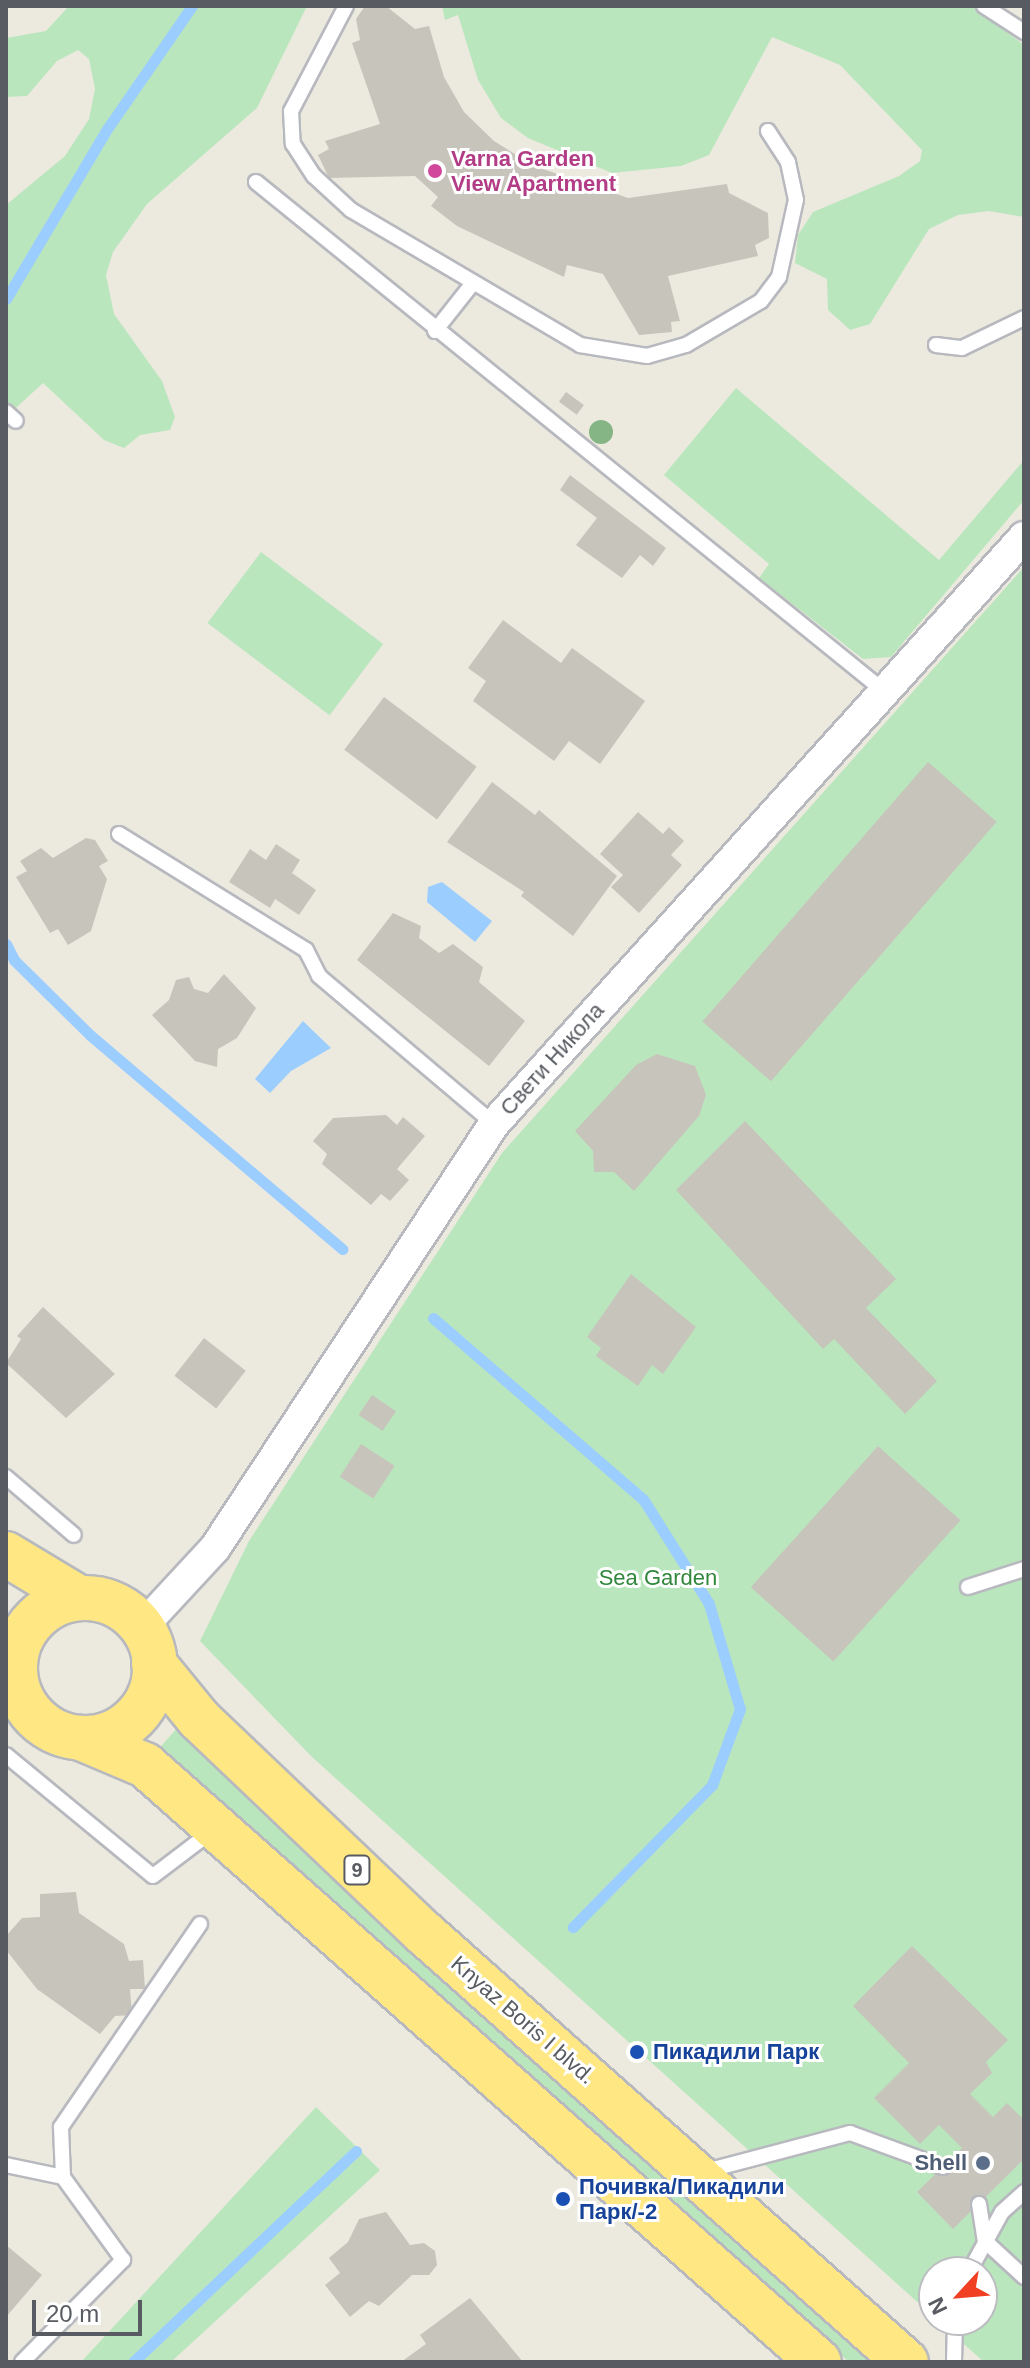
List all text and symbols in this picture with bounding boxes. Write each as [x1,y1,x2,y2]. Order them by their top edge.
place label: Varna Garden View Apartment [451,145,617,196]
marker: Varna Garden View Apartment [426,162,444,180]
street label: Свети Никола [495,997,609,1121]
park label: Sea Garden [599,1565,717,1591]
road number: 9 [343,1854,371,1886]
street label: Knyaz Boris I blvd. [446,1950,600,2090]
place label: Пикадили Парк [653,2039,819,2065]
marker: Пикадили Парк [628,2043,646,2061]
place label: Shell [914,2150,967,2176]
marker: Shell [974,2154,992,2172]
place label: Почивка/Пикадили Парк/-2 [579,2173,784,2224]
marker: Почивка/Пикадили Парк/-2 [554,2190,572,2208]
north arrow [918,2256,998,2336]
scale bar [36,2284,146,2334]
text: N [923,2293,952,2318]
text: 20 m [46,2300,99,2327]

